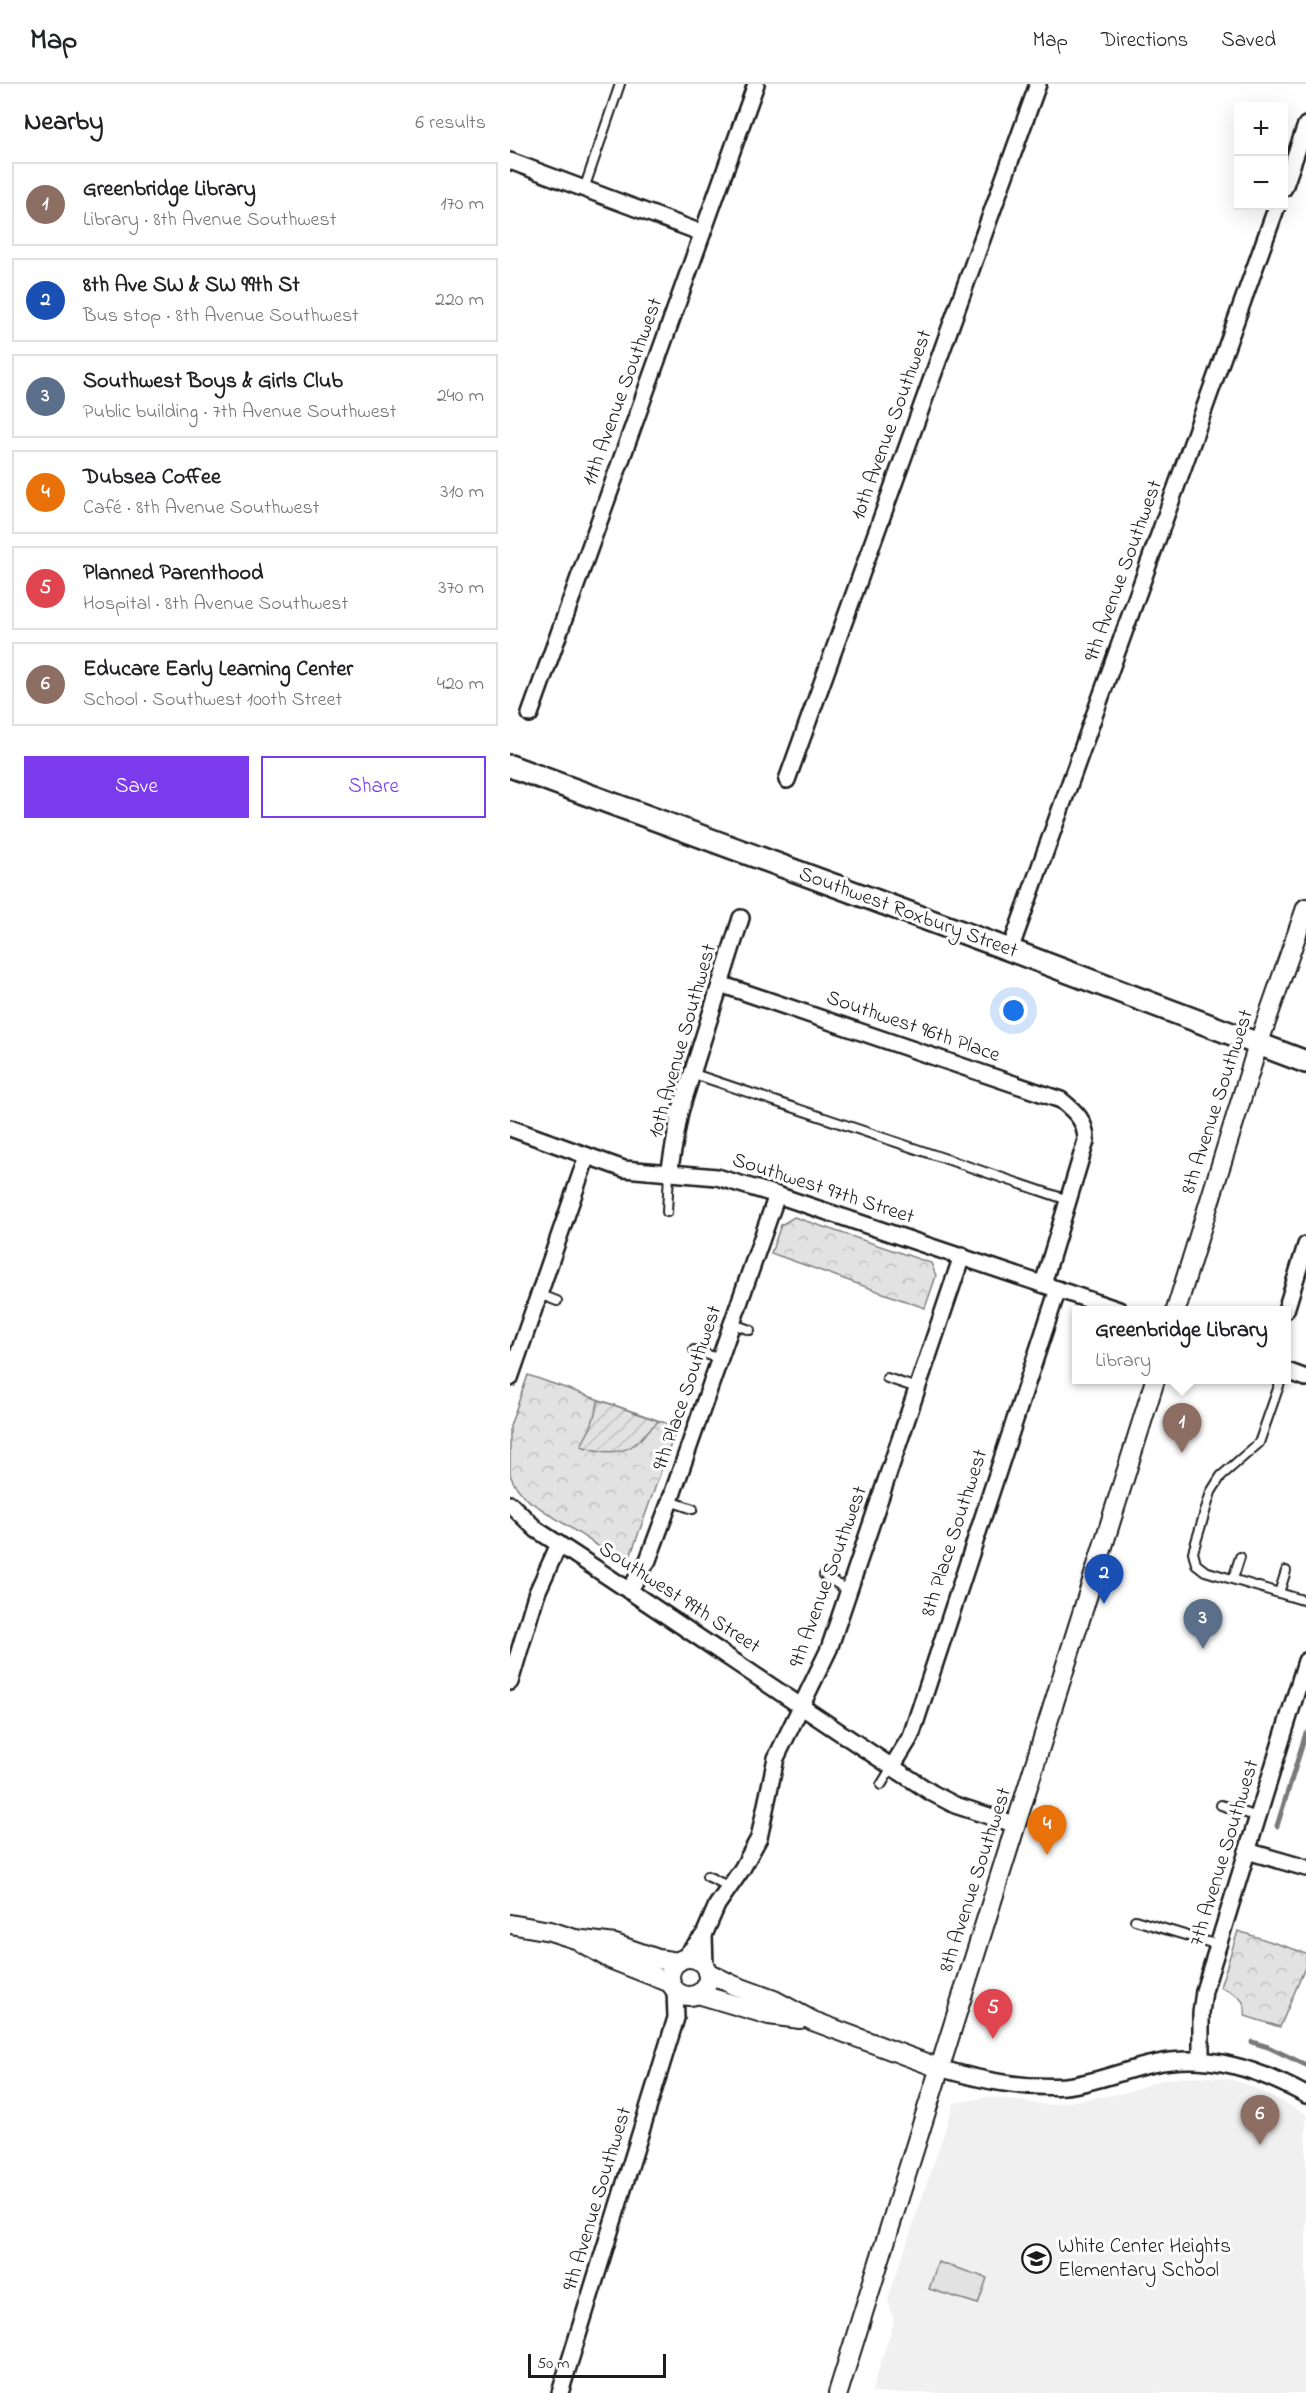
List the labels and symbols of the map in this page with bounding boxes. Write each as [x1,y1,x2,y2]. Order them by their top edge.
street label: 11th Avenue Southwest [575,294,671,490]
street label: 10th Avenue Southwest [844,326,940,524]
street label: 9th Avenue Southwest [1077,476,1171,666]
street label: Southwest Roxbury Street [794,859,1022,968]
street label: 10th Avenue Southwest [641,941,725,1141]
street label: Southwest 96th Place [822,983,1004,1071]
your location [999,996,1028,1025]
street label: 8th Avenue Southwest [1174,1006,1262,1198]
street label: Southwest 97th Street [728,1145,918,1233]
street label: 9th Place Southwest [646,1301,730,1475]
pin: 1 [1162,1404,1202,1453]
street label: 8th Place Southwest [914,1446,996,1620]
street label: 9th Avenue Southwest [782,1482,876,1672]
street label: Southwest 99th Street [592,1534,766,1662]
pin: 2 [1084,1554,1124,1604]
pin: 3 [1184,1600,1222,1649]
street label: 7th Avenue Southwest [1182,1756,1268,1950]
street label: 8th Avenue Southwest [932,1784,1020,1976]
pin: 4 [1028,1806,1066,1855]
pin: 5 [974,1990,1012,2039]
pin: 6 [1240,2096,1280,2145]
street label: 9th Avenue Southwest [556,2103,640,2295]
place label: White Center Heights Elementary School [1058,2232,1231,2288]
school or university icon: White Center Heights Elementary School [1021,2243,1053,2275]
scale bar [528,2351,666,2378]

